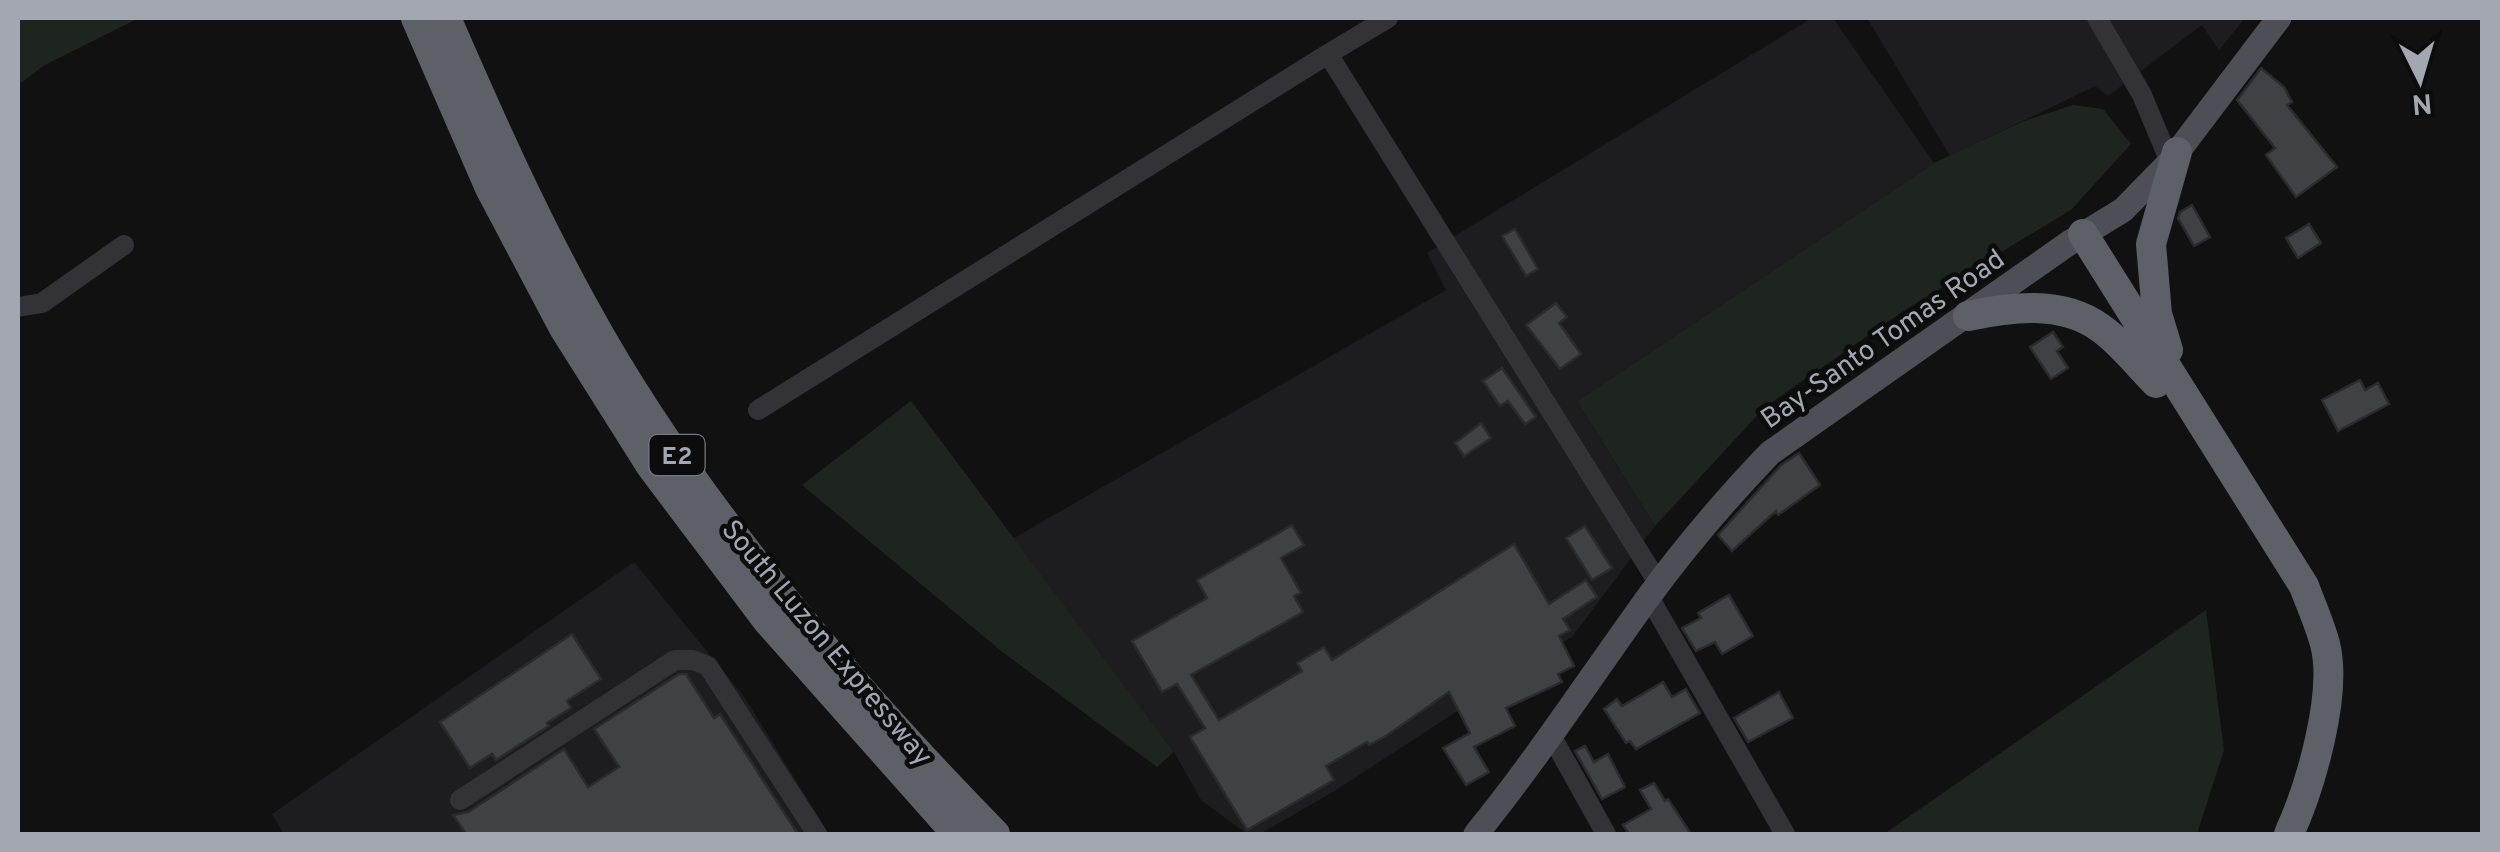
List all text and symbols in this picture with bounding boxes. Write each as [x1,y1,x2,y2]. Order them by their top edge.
north arrow [2370,30,2470,130]
text: N [2410,83,2434,121]
street label: Bay-Santo Tomas Road [1755,243,2013,438]
road number: E2 [650,435,704,475]
street label: South Luzon Expressway [712,513,939,774]

